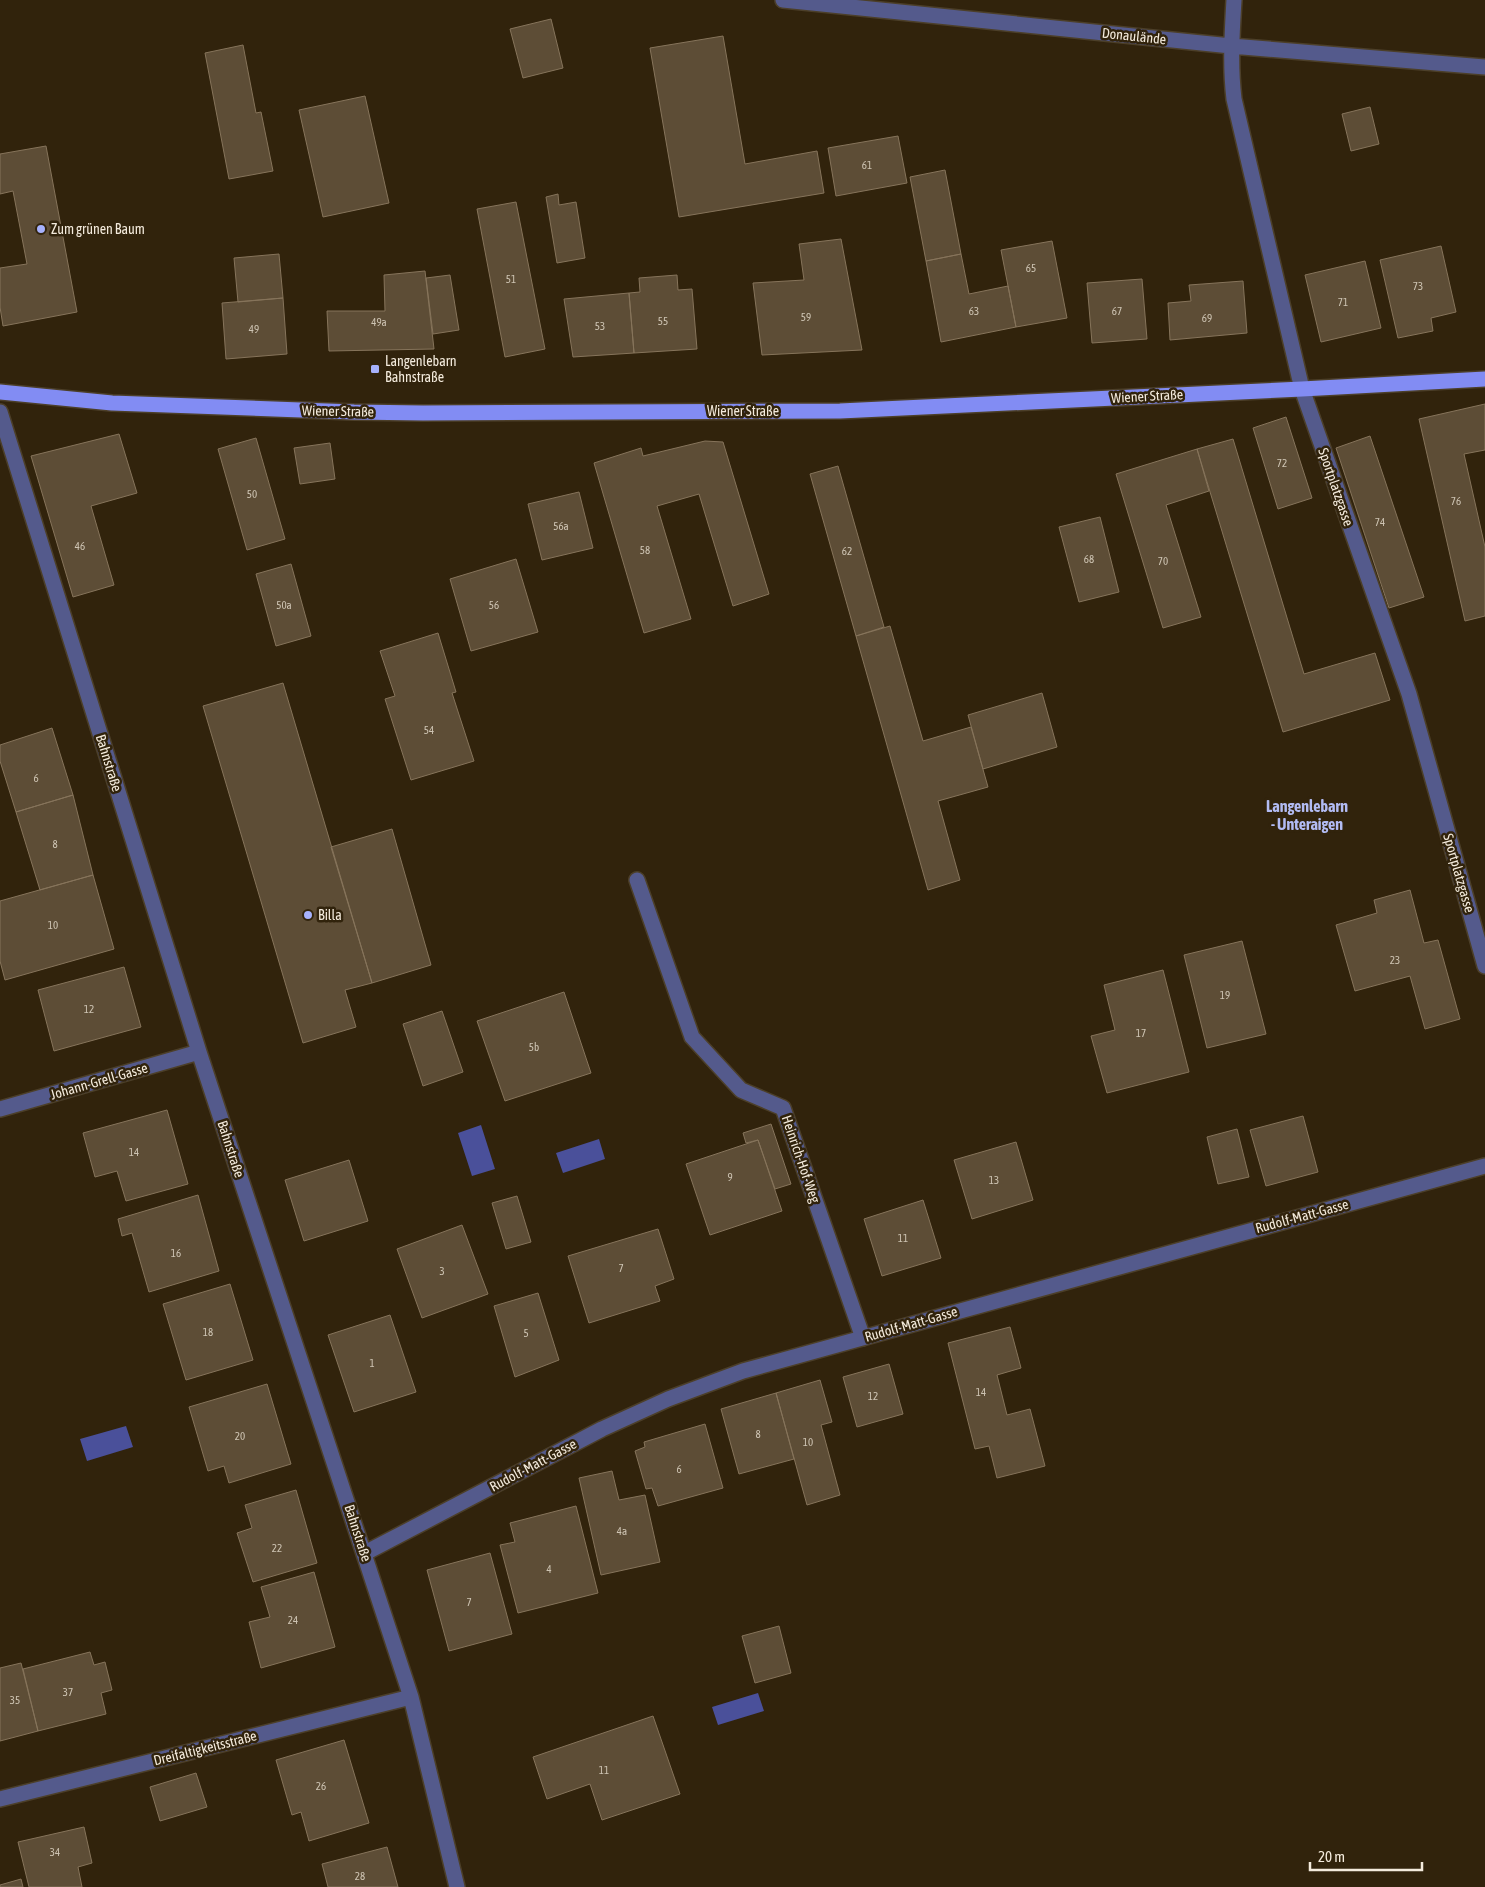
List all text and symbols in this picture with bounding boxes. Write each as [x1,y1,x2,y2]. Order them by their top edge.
street label: Donaulände [1101,25,1167,47]
house number: 61 [862,159,872,171]
place label: Zum grünen Baum [51,221,145,237]
marker: Zum grünen Baum [35,223,47,235]
house number: 65 [1026,262,1036,274]
house number: 51 [506,273,516,285]
house number: 73 [1413,280,1423,292]
house number: 71 [1338,296,1348,308]
house number: 63 [969,305,979,317]
house number: 67 [1112,305,1122,317]
house number: 59 [801,311,811,323]
house number: 69 [1202,312,1212,324]
house number: 55 [658,315,668,327]
house number: 49a [371,316,387,328]
house number: 53 [595,320,605,332]
house number: 49 [249,323,259,335]
place label: Langenlebarn Bahnstraße [385,353,457,385]
marker: Langenlebarn Bahnstraße [369,363,381,375]
street label: Wiener Straße [1111,386,1183,406]
street label: Wiener Straße [302,402,374,420]
street label: Wiener Straße [707,403,779,419]
street label: Sportplatzgasse [1315,446,1357,528]
house number: 72 [1277,457,1287,469]
house number: 50 [247,488,257,500]
house number: 76 [1451,495,1461,507]
house number: 74 [1375,516,1385,528]
house number: 56a [553,520,569,532]
house number: 46 [75,540,85,552]
house number: 58 [640,544,650,556]
house number: 62 [842,545,852,557]
house number: 68 [1084,553,1094,565]
house number: 70 [1158,555,1168,567]
house number: 50a [276,599,292,611]
house number: 56 [489,599,499,611]
house number: 54 [424,724,434,736]
street label: Bahnstraße [93,732,125,794]
house number: 6 [33,772,39,784]
district label: Langenlebarn - Unteraigen [1266,797,1348,833]
street label: Sportplatzgasse [1440,832,1478,914]
house number: 8 [52,838,58,850]
place label: Billa [318,907,342,923]
marker: Billa [302,909,314,921]
house number: 10 [48,919,58,931]
house number: 23 [1390,954,1400,966]
house number: 19 [1220,989,1230,1001]
house number: 12 [84,1003,94,1015]
house number: 17 [1136,1027,1146,1039]
house number: 5b [529,1041,539,1053]
street label: Johann-Grell-Gasse [49,1059,149,1103]
street label: Heinrich-Hof-Weg [779,1113,823,1205]
street label: Bahnstraße [214,1118,248,1180]
house number: 14 [129,1146,139,1158]
house number: 9 [727,1171,733,1183]
house number: 13 [989,1174,999,1186]
street label: Rudolf-Matt-Gasse [1254,1196,1350,1236]
house number: 11 [898,1232,908,1244]
house number: 16 [171,1247,181,1259]
house number: 7 [618,1262,624,1274]
house number: 3 [439,1265,445,1277]
street label: Rudolf-Matt-Gasse [863,1303,959,1345]
house number: 18 [203,1326,213,1338]
house number: 5 [523,1327,529,1339]
house number: 1 [369,1357,375,1369]
house number: 14 [976,1386,986,1398]
house number: 12 [868,1390,878,1402]
house number: 8 [755,1428,761,1440]
house number: 20 [235,1430,245,1442]
street label: Rudolf-Matt-Gasse [487,1435,579,1495]
house number: 10 [803,1436,813,1448]
house number: 6 [676,1463,682,1475]
street label: Bahnstraße [341,1502,375,1564]
house number: 4a [617,1525,627,1537]
house number: 22 [272,1542,282,1554]
house number: 4 [546,1563,552,1575]
house number: 7 [466,1596,472,1608]
house number: 24 [288,1614,298,1626]
house number: 37 [63,1686,73,1698]
house number: 35 [10,1694,20,1706]
street label: Dreifaltigkeitsstraße [152,1727,258,1769]
house number: 11 [599,1764,609,1776]
house number: 26 [316,1780,326,1792]
scale bar [1310,1840,1422,1872]
house number: 34 [50,1846,60,1858]
text: 20 m [1318,1848,1345,1865]
house number: 28 [355,1870,365,1882]

